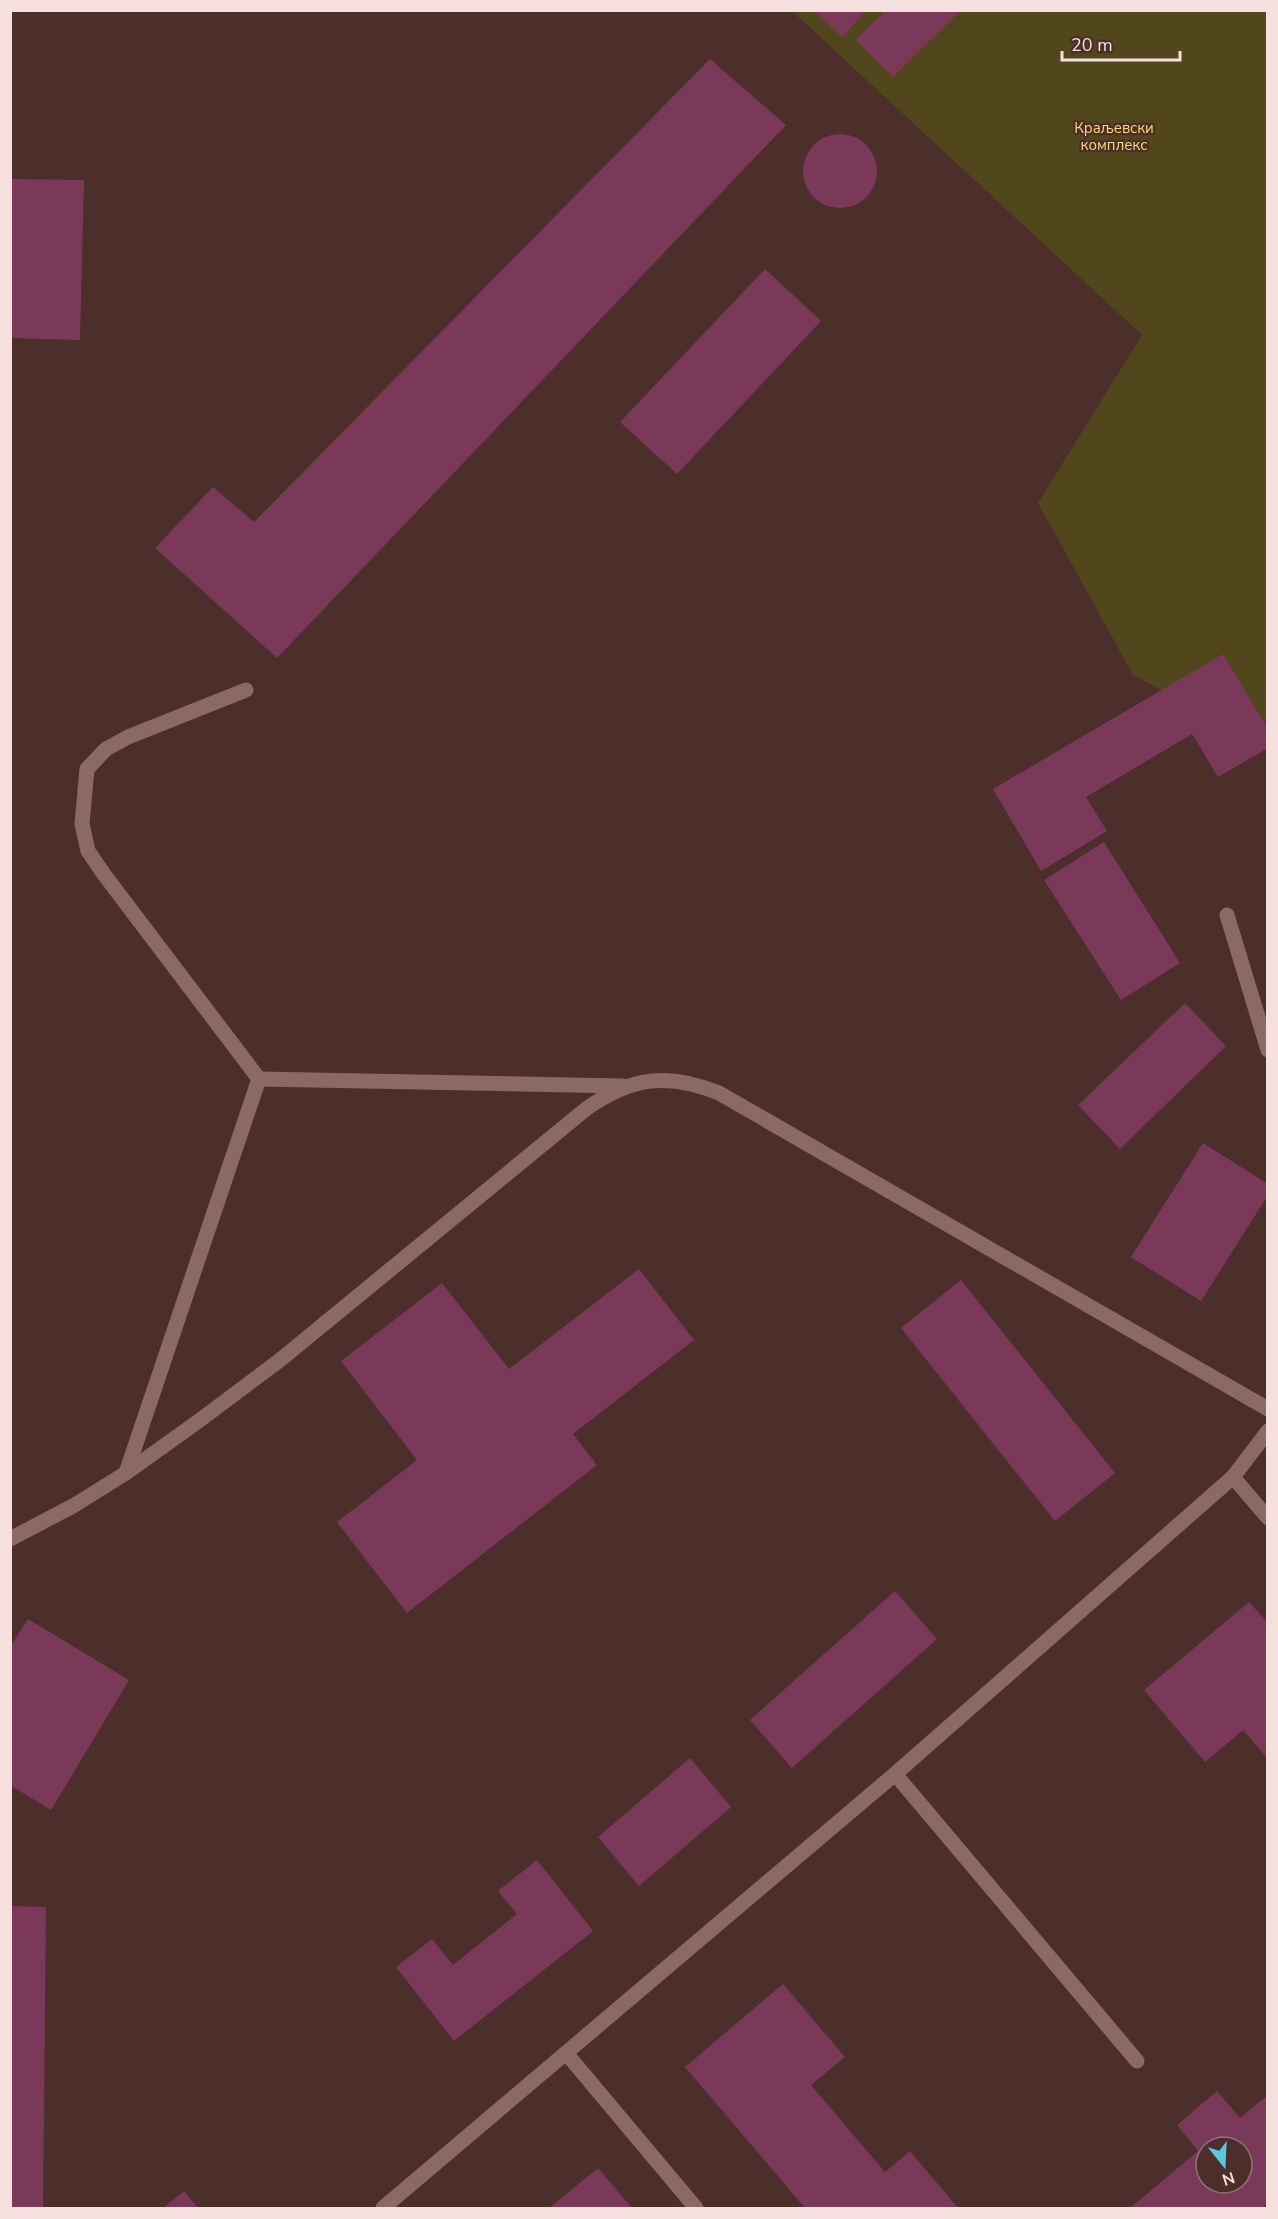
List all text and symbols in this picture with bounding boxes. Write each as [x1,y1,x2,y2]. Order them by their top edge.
scale bar [1062,24,1180,62]
text: 20 m [1071,33,1113,57]
park label: Краљевски комплекс [1074,118,1154,155]
north arrow [1194,2135,1254,2195]
text: N [1219,2166,1237,2191]

